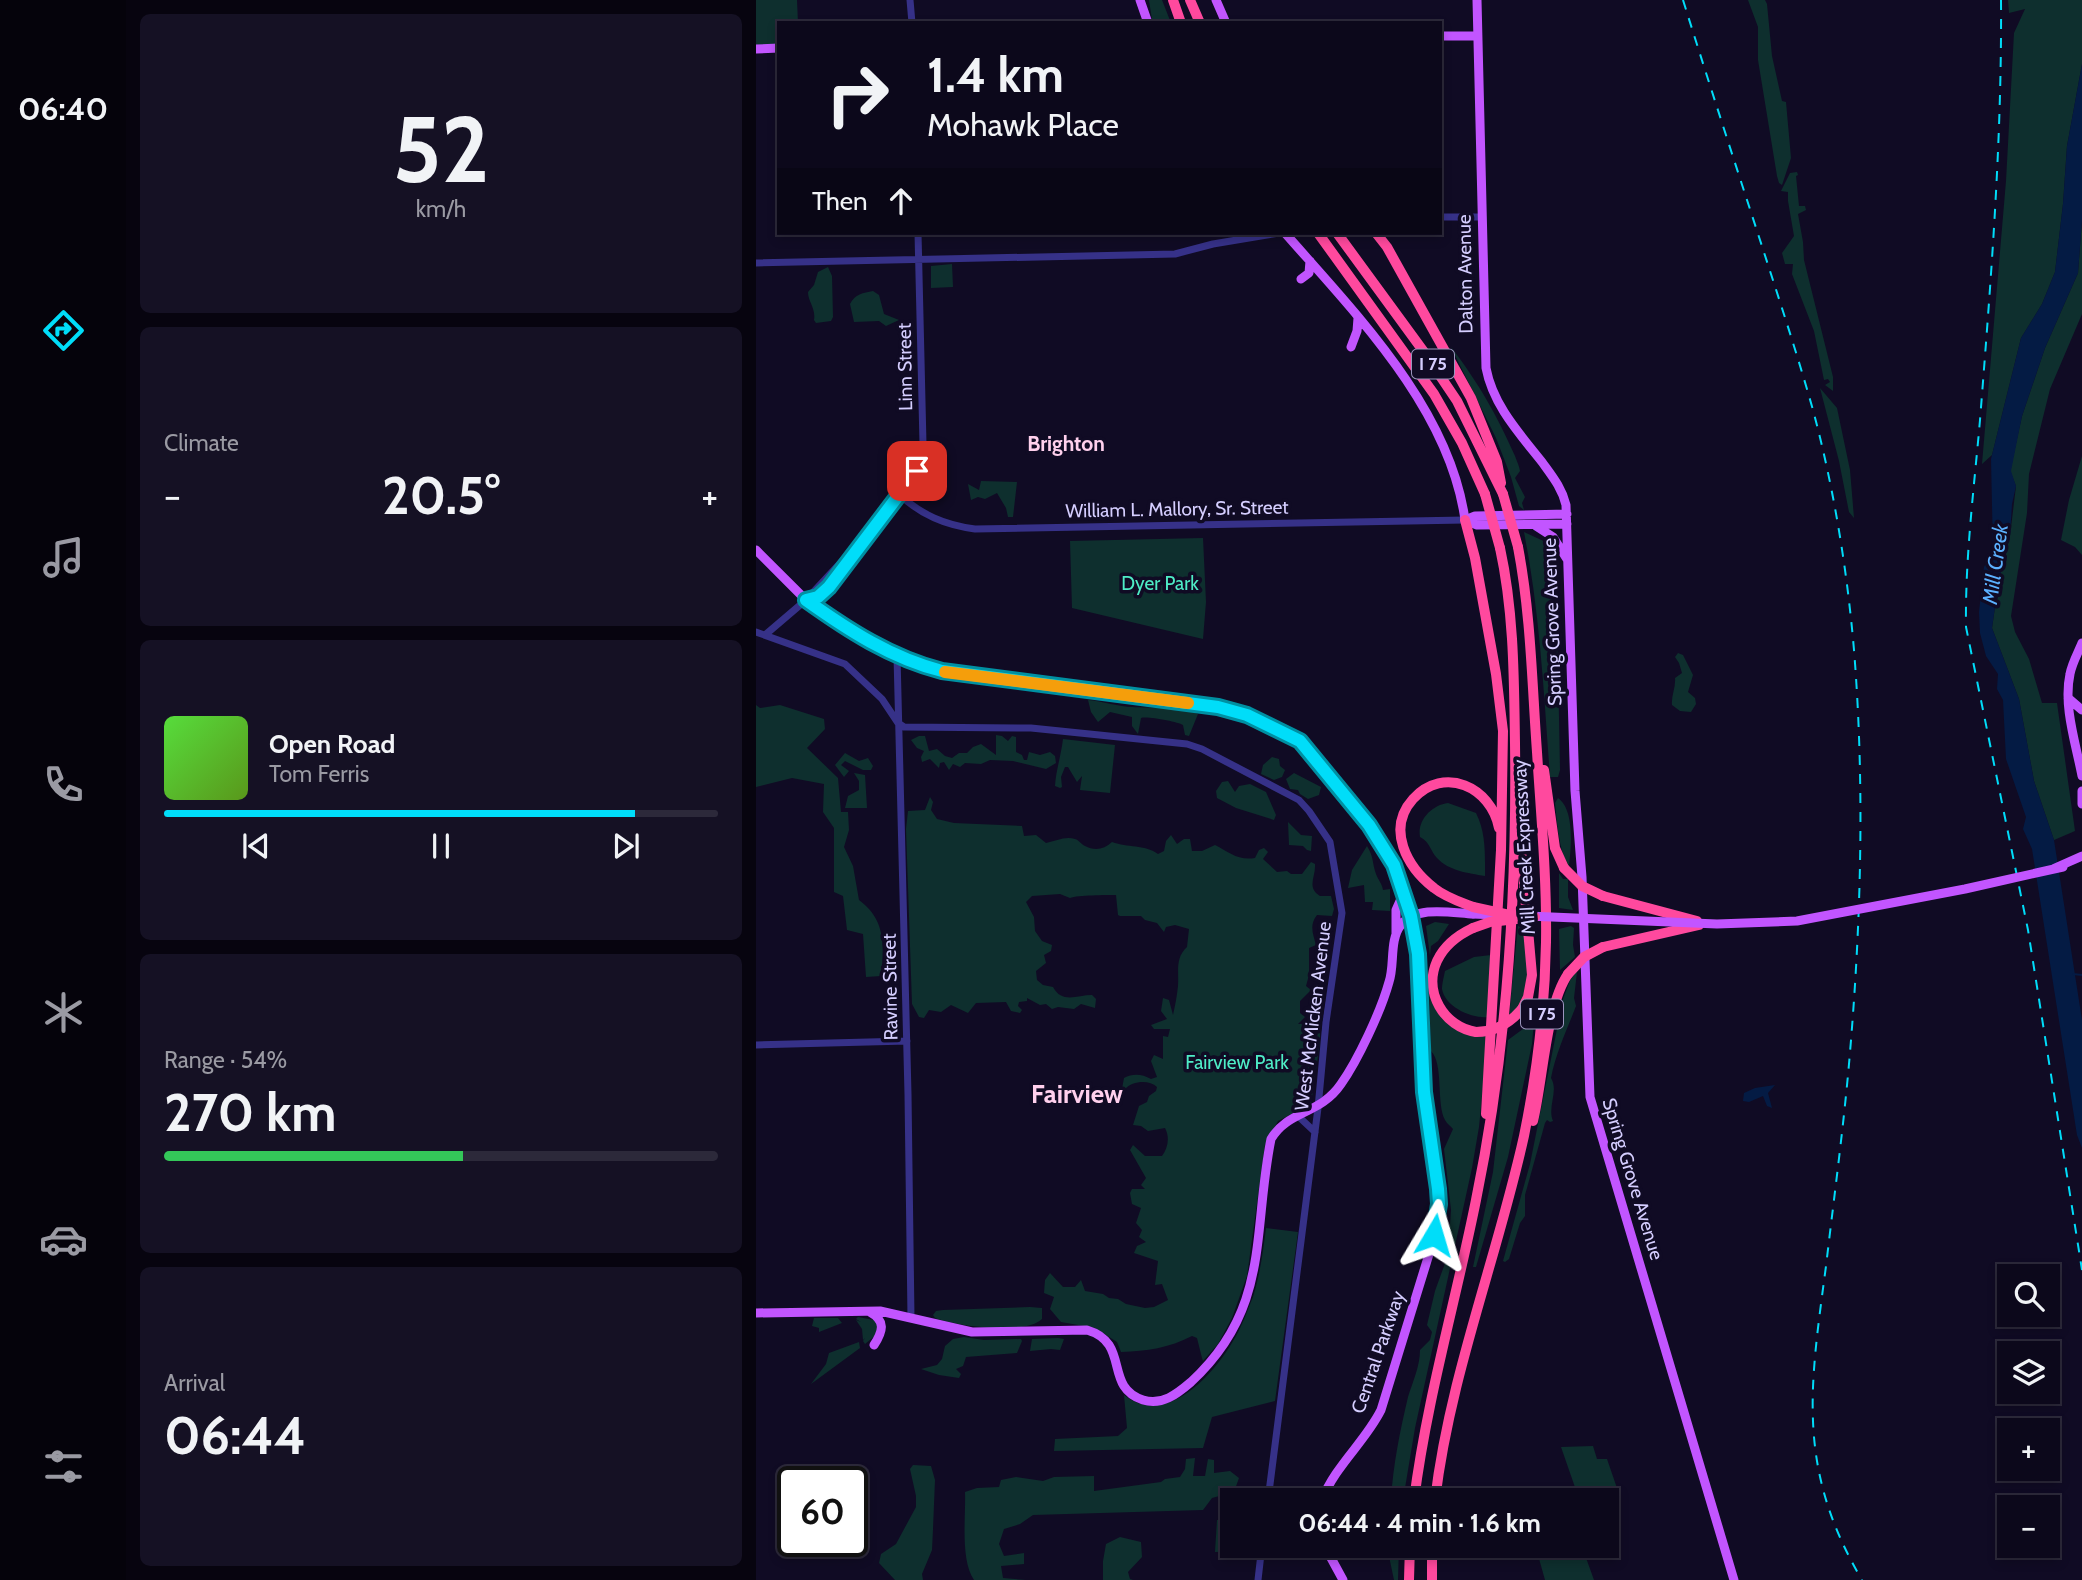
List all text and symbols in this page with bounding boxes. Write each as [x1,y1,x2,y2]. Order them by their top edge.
text: 1.4 km [927,45,1064,104]
icon: right [812,49,903,140]
text: 06:40 [18,89,108,128]
text: 52 [392,94,490,205]
text: Mohawk Place [927,105,1119,144]
icon: ahead [882,182,920,220]
text: Then [812,185,868,217]
text: km/h [416,195,466,223]
street label: Dalton Avenue [1452,214,1478,334]
icon: directions [39,306,88,355]
street label: Linn Street [893,322,917,411]
road number: I 75 [1412,350,1454,378]
text: Climate [164,429,239,457]
district label: Brighton [1027,431,1105,456]
pin [887,441,947,501]
icon: arrive [898,452,936,490]
text: 20.5° [382,464,500,527]
text: − [164,472,181,519]
text: + [701,472,718,519]
street label: William L. Mallory, Sr. Street [1065,496,1289,522]
water label: Mill Creek [1977,521,2013,607]
icon: music [39,533,88,582]
street label: Spring Grove Avenue [1538,537,1566,706]
park label: Dyer Park [1121,572,1199,595]
text: Open Road [269,728,395,760]
street label: Mill Creek Expressway [1508,758,1540,935]
icon: phone [39,760,88,809]
text: Tom Ferris [269,760,369,788]
icon: previous [237,827,275,865]
icon: pause [422,827,460,865]
icon: next [607,827,645,865]
street label: West McMicken Avenue [1290,920,1336,1112]
street label: Ravine Street [878,933,902,1041]
icon: climate [39,988,88,1037]
road number: I 75 [1521,1000,1563,1028]
text: Range · 54% [164,1046,287,1074]
park label: Fairview Park [1185,1051,1289,1074]
district label: Fairview [1031,1078,1123,1110]
text: 270 km [164,1081,336,1144]
street label: Spring Grove Avenue [1597,1095,1669,1263]
position arrow [1397,1198,1471,1272]
icon: car [39,1215,88,1264]
map controls [1997,1264,2060,1558]
button: search [1997,1264,2060,1327]
street label: Central Parkway [1346,1287,1410,1416]
button: layers [1997,1341,2060,1404]
text: Arrival [164,1369,225,1397]
text: 06:44 [164,1404,306,1467]
button: + [1997,1418,2060,1481]
icon: filters [39,1442,88,1491]
speed limit sign: 60 [777,1466,868,1557]
button: − [1997,1495,2060,1558]
text: 06:44 · 4 min · 1.6 km [1298,1507,1541,1539]

